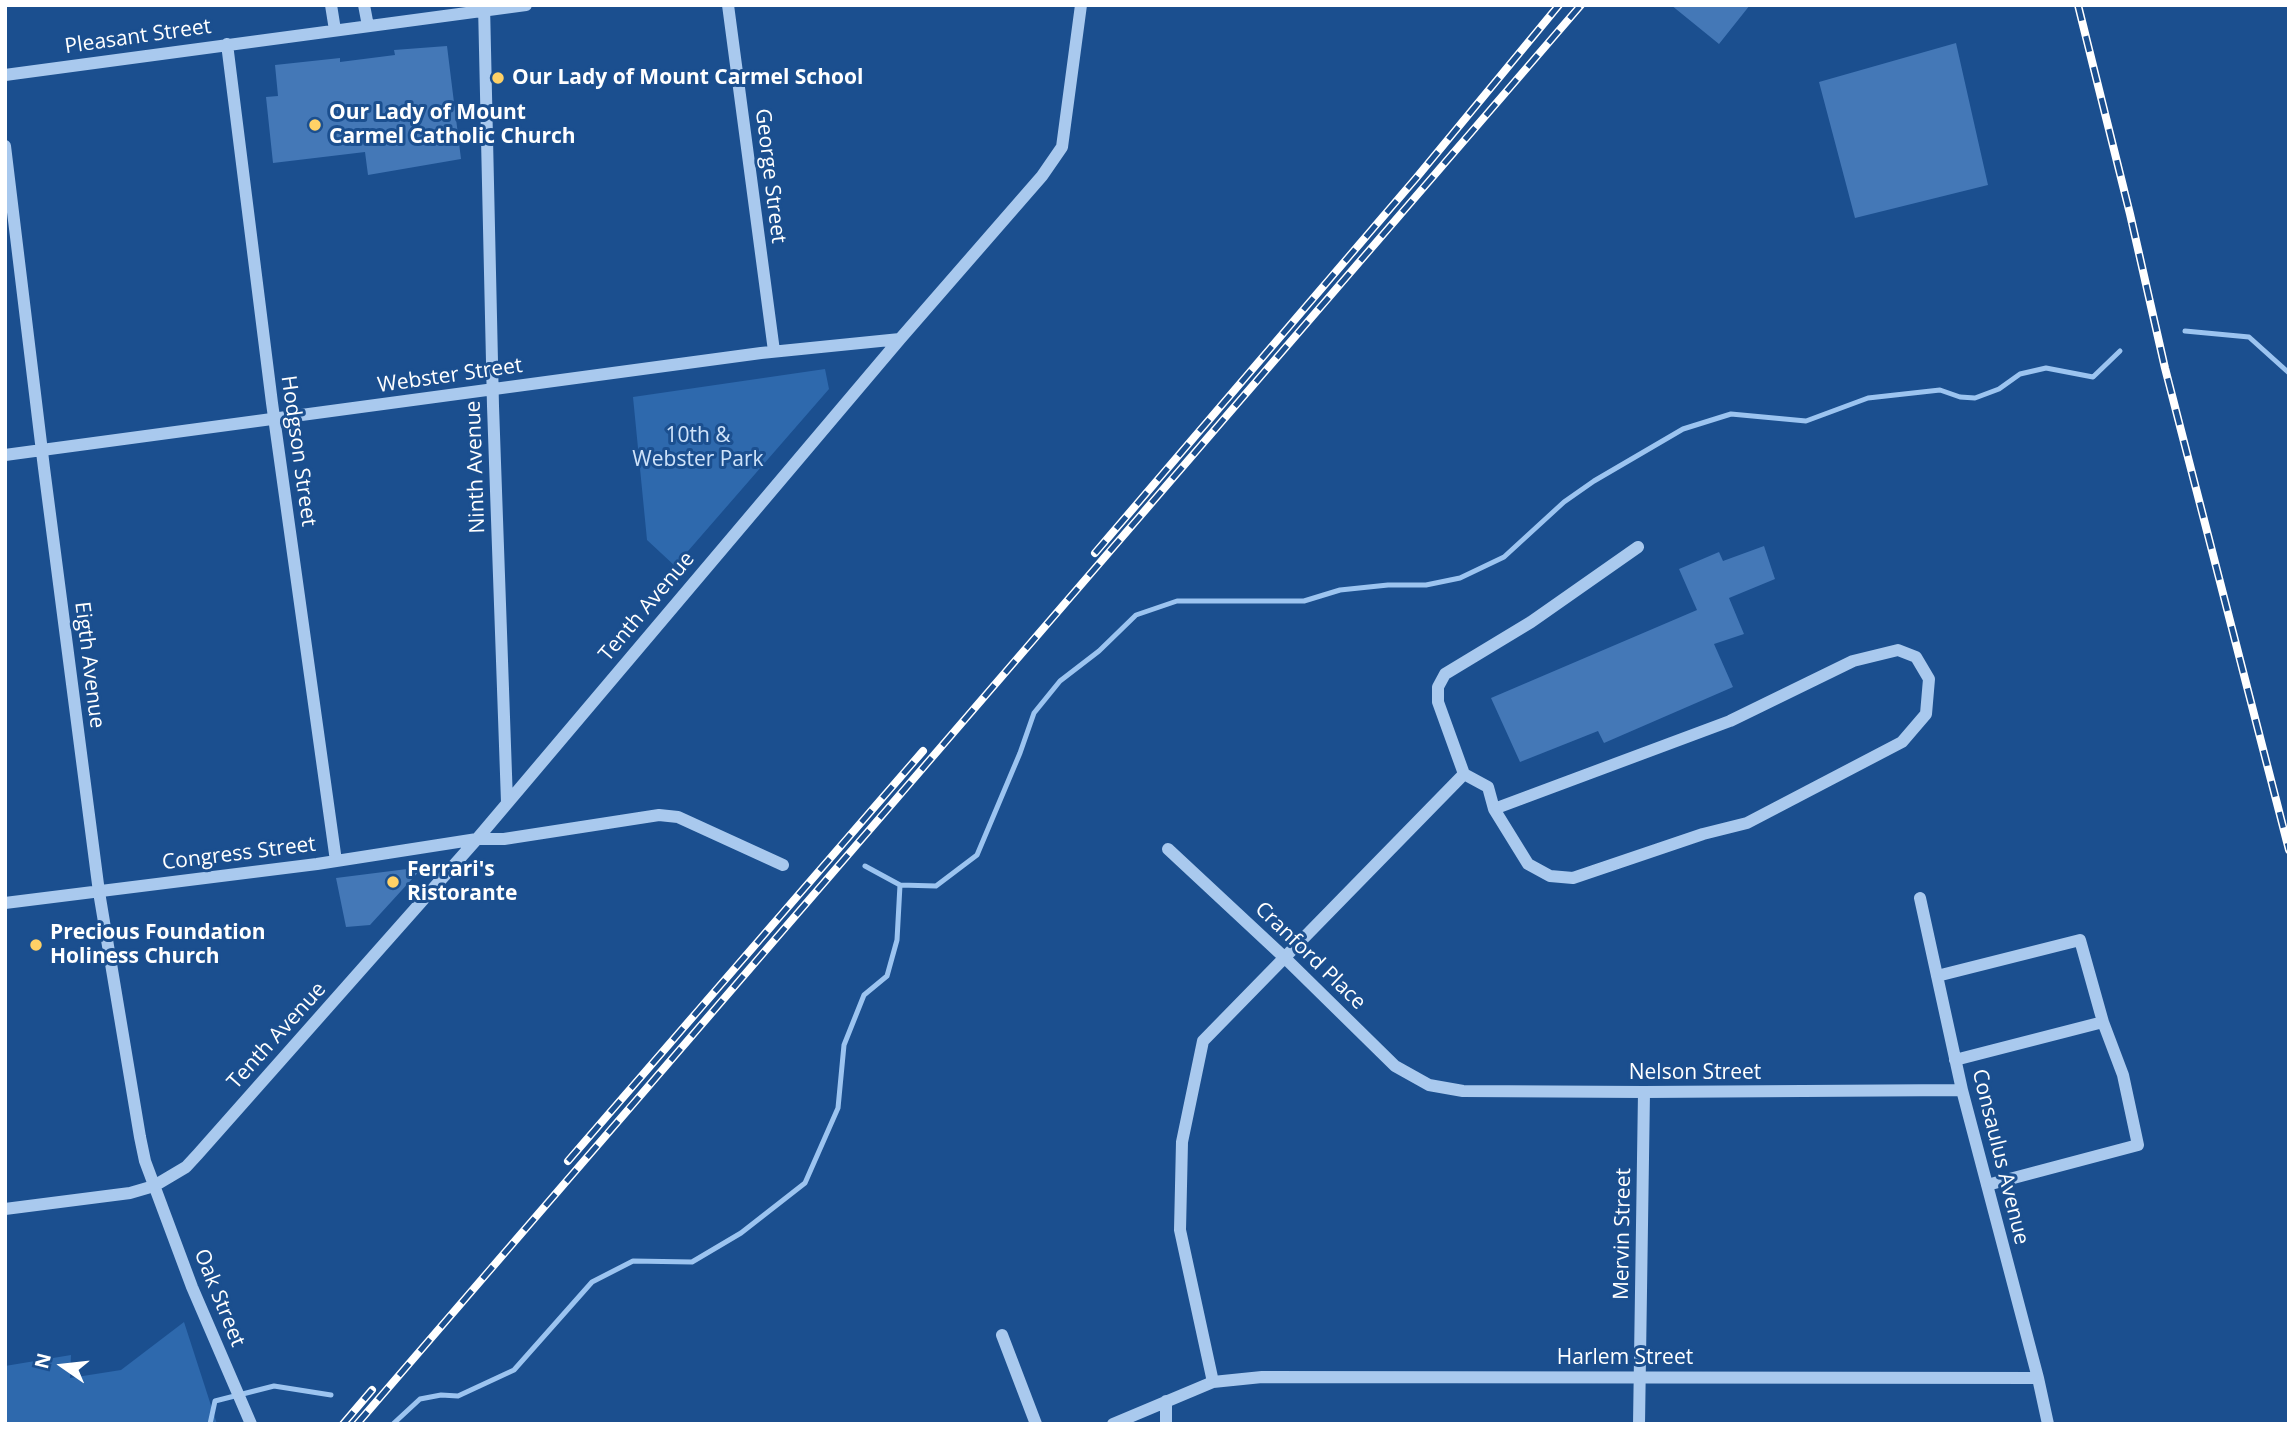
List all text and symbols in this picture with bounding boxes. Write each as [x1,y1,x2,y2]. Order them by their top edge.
street label: Pleasant Street [63,14,213,60]
place label: Our Lady of Mount Carmel School [512,65,863,91]
marker: Our Lady of Mount Carmel School [490,70,506,86]
place label: Our Lady of Mount Carmel Catholic Church [329,100,576,150]
street label: George Street [749,107,791,245]
marker: Our Lady of Mount Carmel Catholic Church [307,117,323,133]
street label: Webster Street [376,353,524,399]
street label: Hodgson Street [275,374,321,528]
street label: Ninth Avenue [461,400,491,534]
park label: 10th & Webster Park [632,423,764,473]
street label: Tenth Avenue [594,547,700,667]
street label: Eigth Avenue [69,600,109,730]
street label: Congress Street [161,832,317,876]
place label: Ferrari's Ristorante [407,857,517,907]
marker: Ferrari's Ristorante [385,874,401,890]
street label: Cranford Place [1249,897,1371,1015]
place label: Precious Foundation Holiness Church [50,920,265,970]
marker: Precious Foundation Holiness Church [28,937,44,953]
street label: Tenth Avenue [222,977,332,1095]
street label: Nelson Street [1629,1060,1761,1086]
street label: Consaulus Avenue [1966,1067,2034,1247]
street label: Mervin Street [1609,1168,1637,1300]
street label: Oak Street [188,1245,250,1351]
north arrow [28,1331,98,1401]
street label: Harlem Street [1557,1345,1693,1371]
text: N [28,1350,57,1372]

